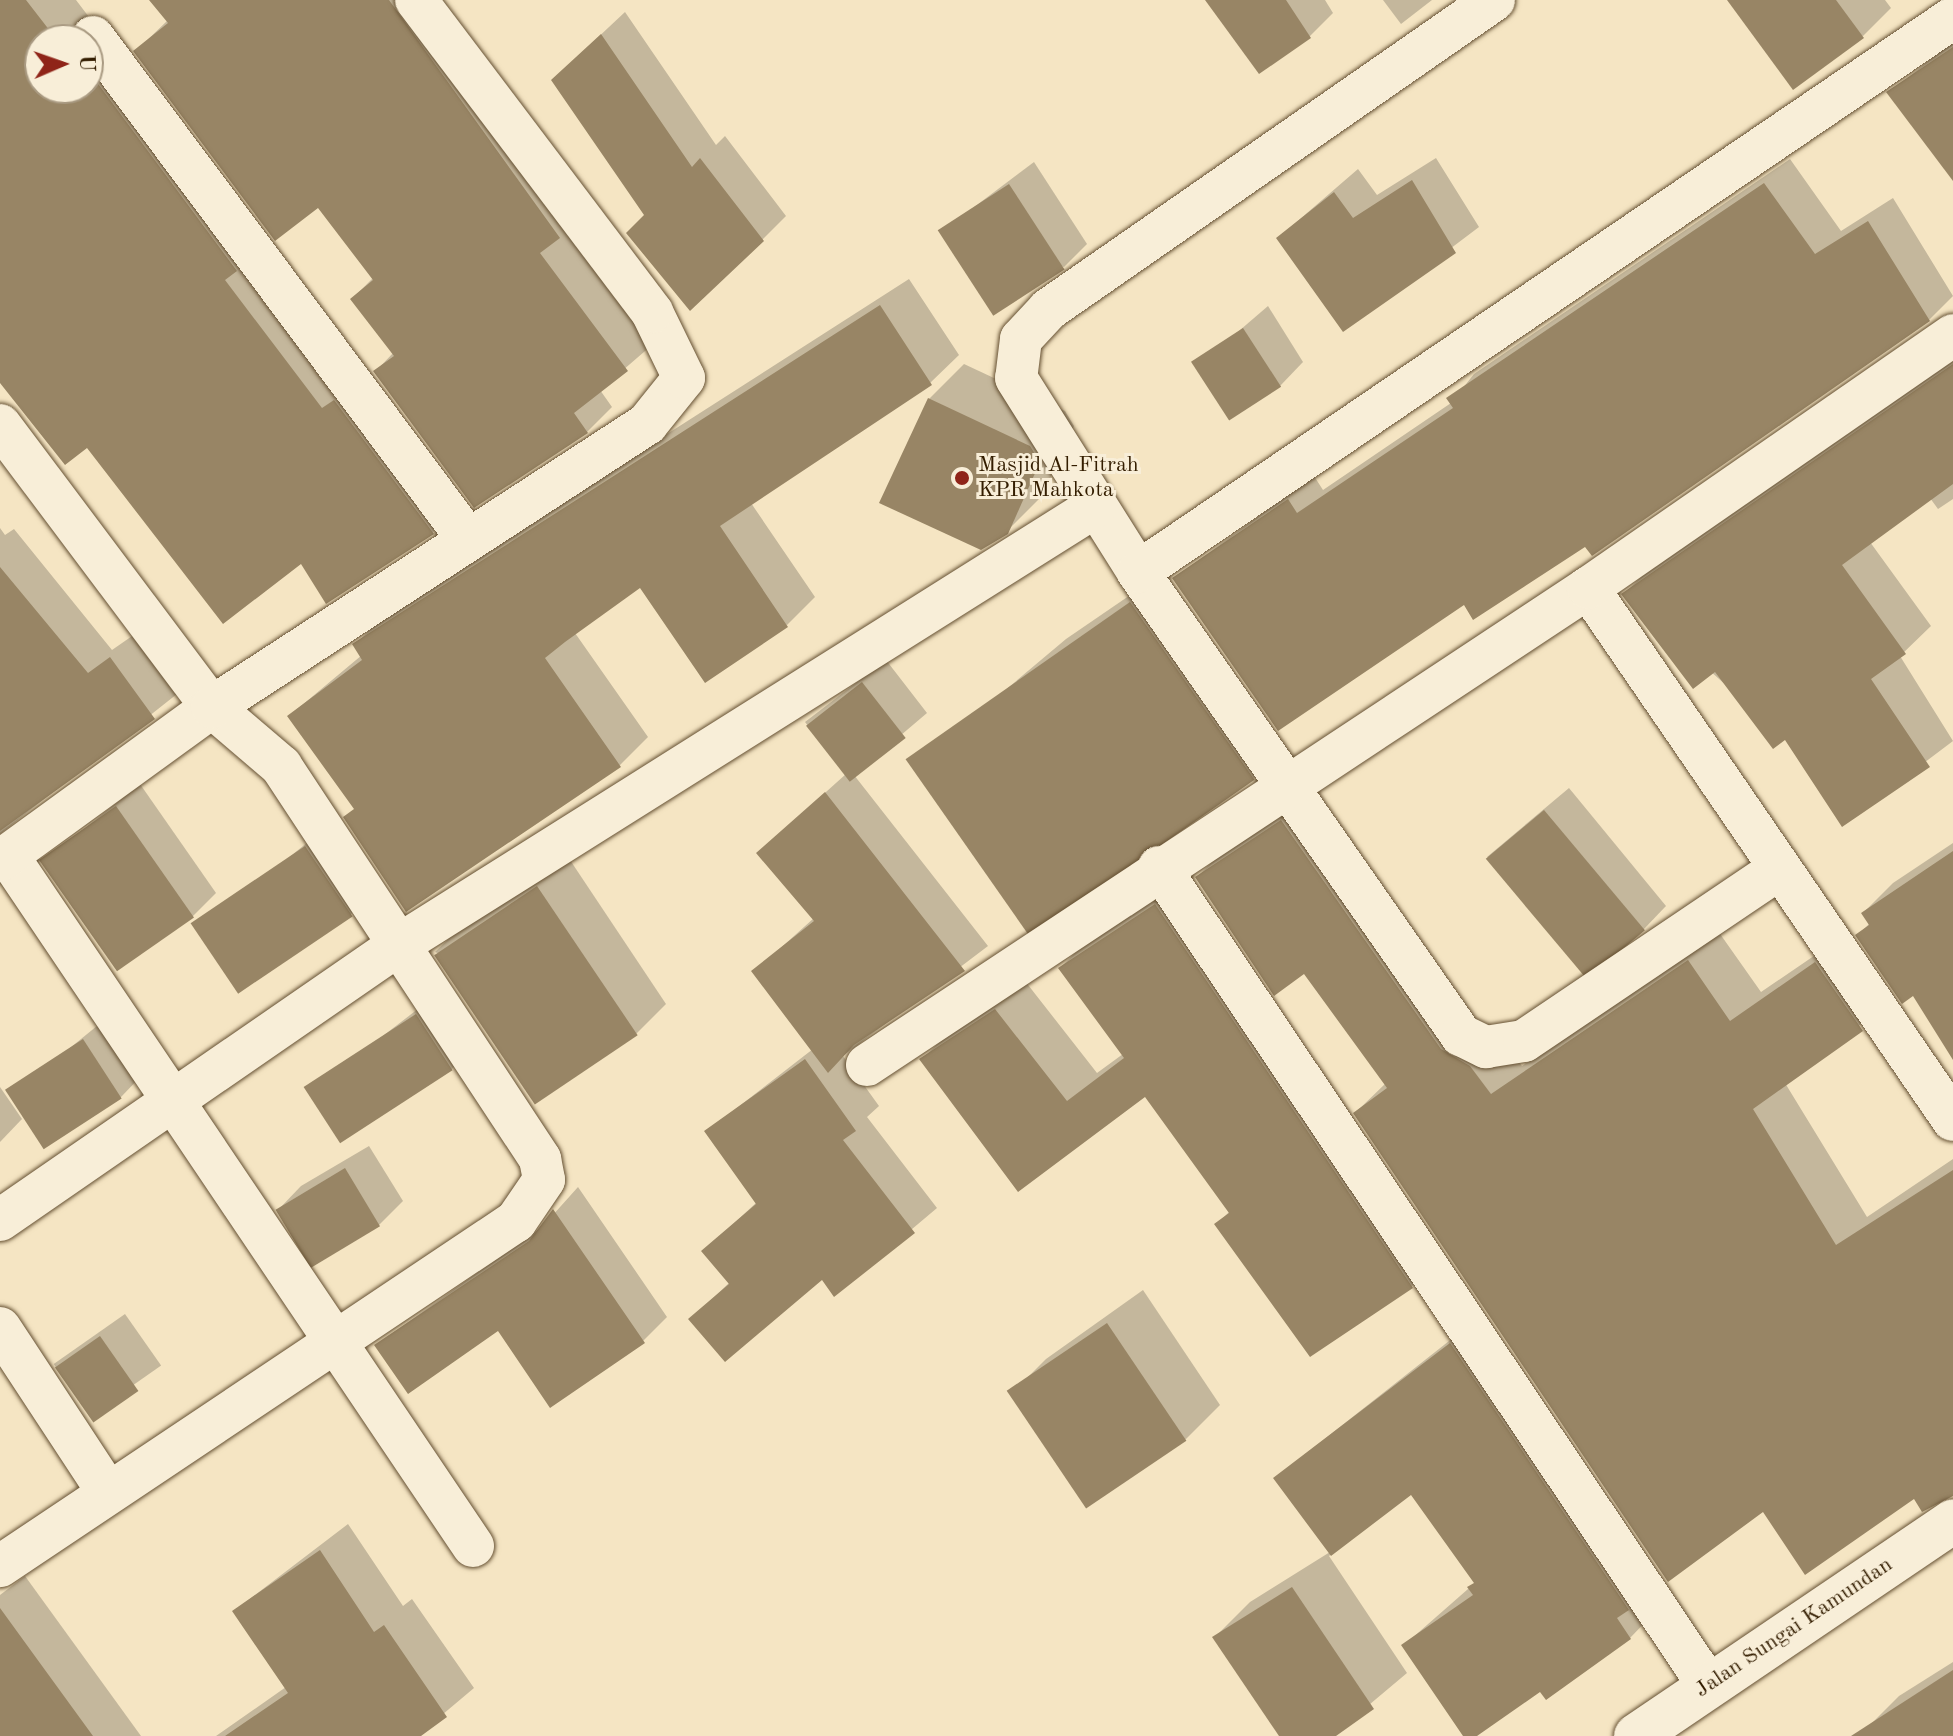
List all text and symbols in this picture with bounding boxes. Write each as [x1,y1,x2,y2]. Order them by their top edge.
north arrow [24,24,104,104]
text: U [75,54,97,72]
place label: Masjid Al-Fitrah KPR Mahkota [978,452,1139,504]
marker: Masjid Al-Fitrah KPR Mahkota [953,469,971,487]
street label: Jalan Sungai Kamundan [1690,1552,1898,1704]

